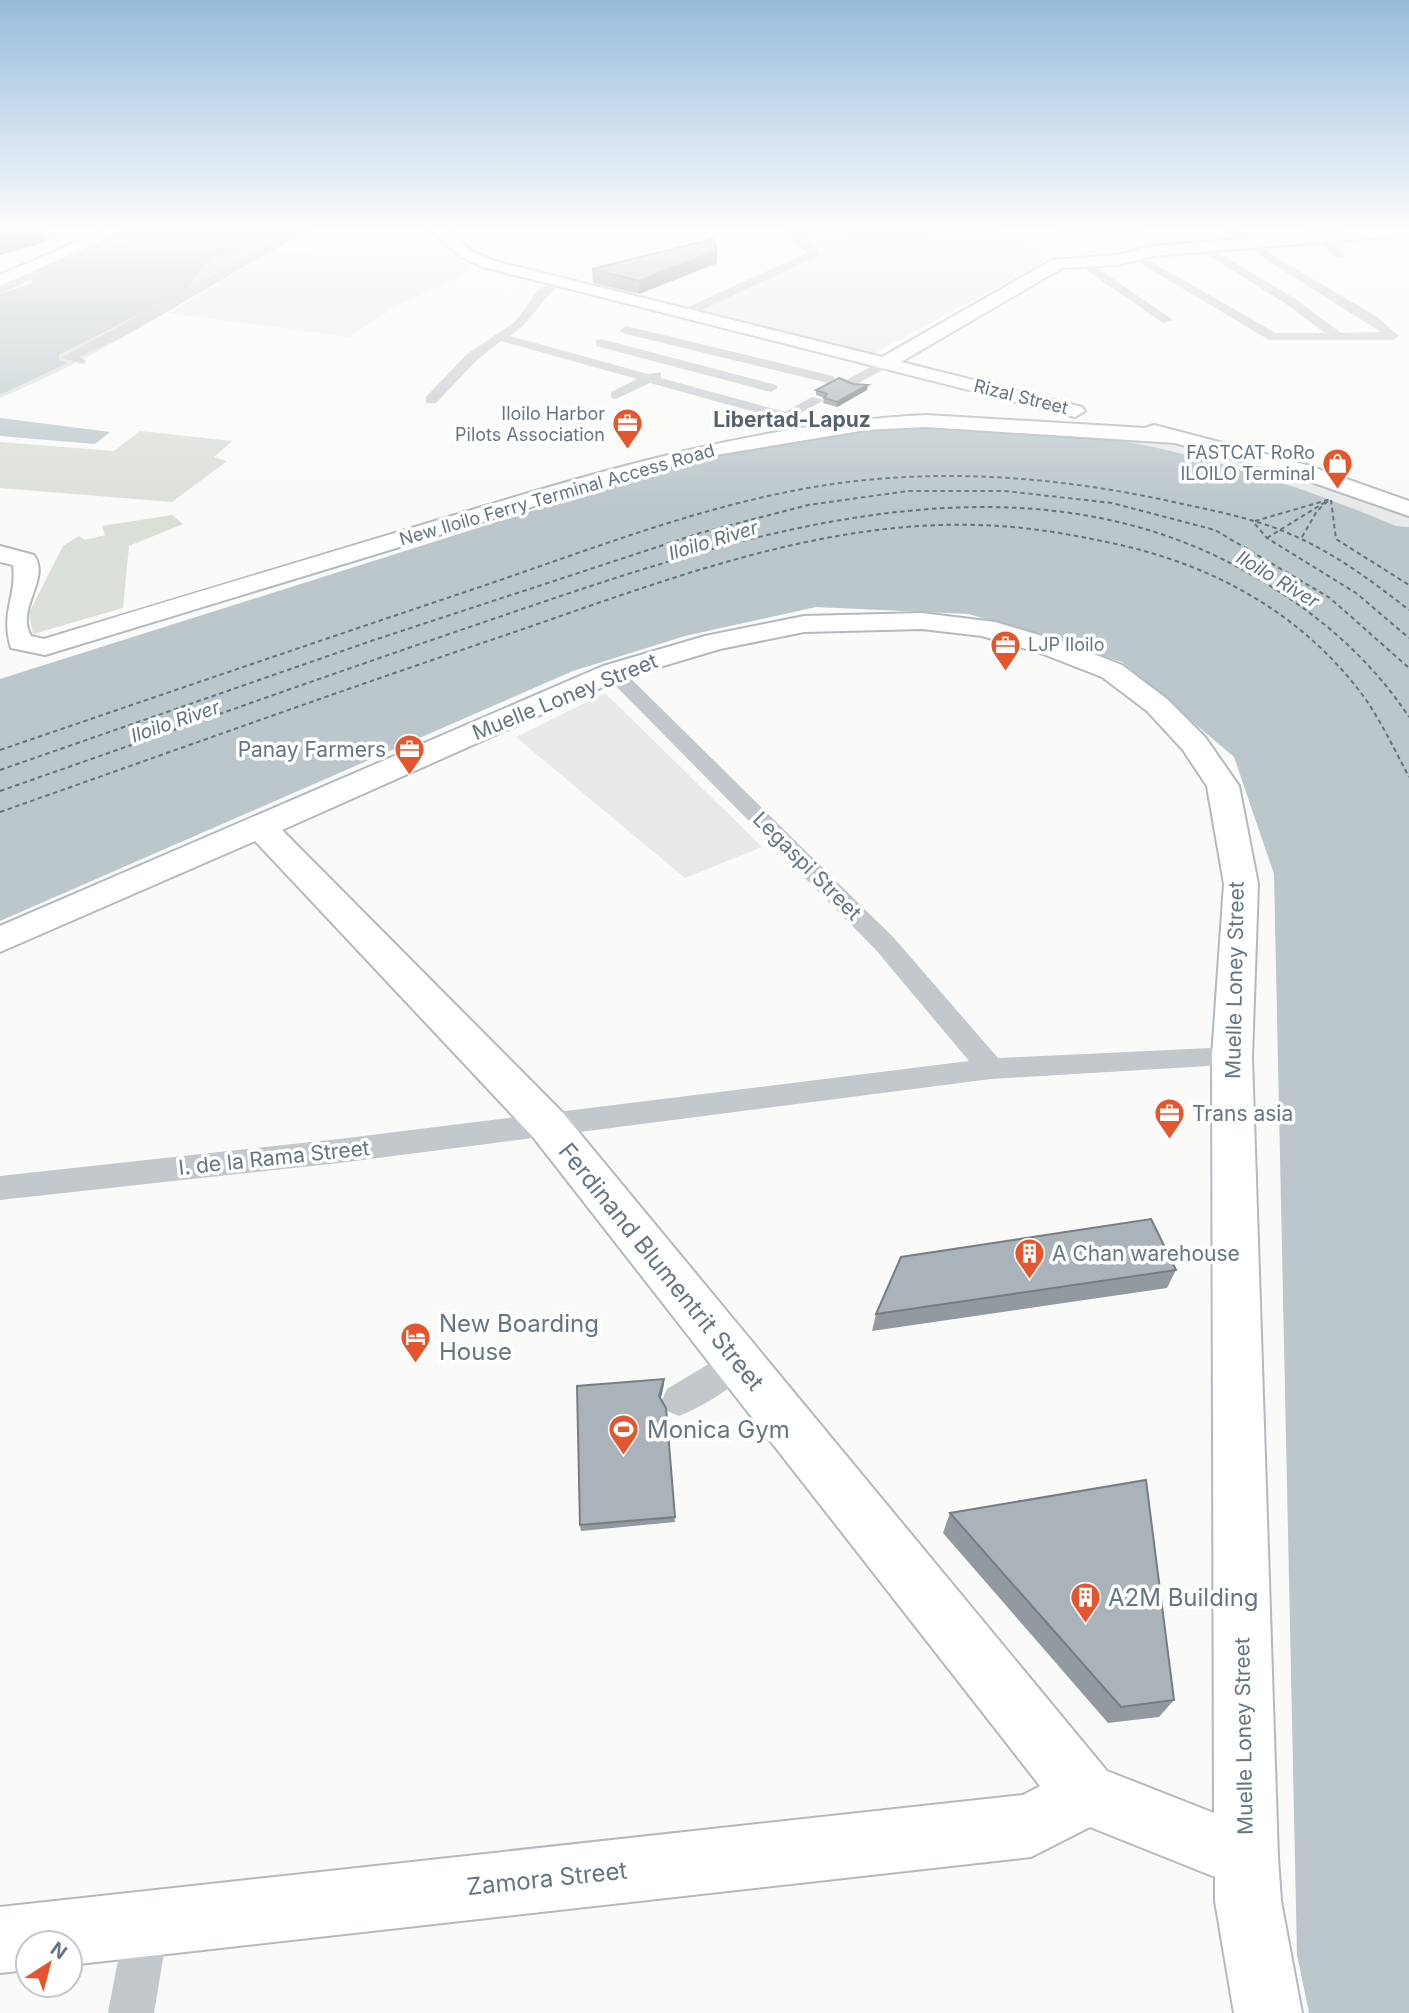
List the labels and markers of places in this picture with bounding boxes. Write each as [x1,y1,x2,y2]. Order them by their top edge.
place label: Iloilo Harbor Pilots Association [455,403,605,445]
office icon: Iloilo Harbor Pilots Association [611,407,645,451]
place label: FASTCAT RoRo ILOILO Terminal [1180,442,1315,484]
shop icon: FASTCAT RoRo ILOILO Terminal [1321,446,1355,490]
office icon: LJP Iloilo [988,628,1022,672]
place label: LJP Iloilo [1028,634,1105,655]
office icon: Panay Farmers [392,733,426,777]
place label: Panay Farmers [238,737,386,762]
office icon: Trans asia [1152,1097,1186,1141]
place label: Trans asia [1192,1101,1293,1126]
building icon: A Chan warehouse [1012,1237,1046,1281]
place label: A Chan warehouse [1052,1241,1240,1266]
place label: New Boarding House [439,1309,599,1366]
hotel icon: New Boarding House [399,1321,433,1365]
sports icon: Monica Gym [607,1413,641,1457]
place label: Monica Gym [647,1415,790,1444]
building icon: A2M Building [1068,1581,1102,1625]
place label: A2M Building [1108,1583,1259,1612]

